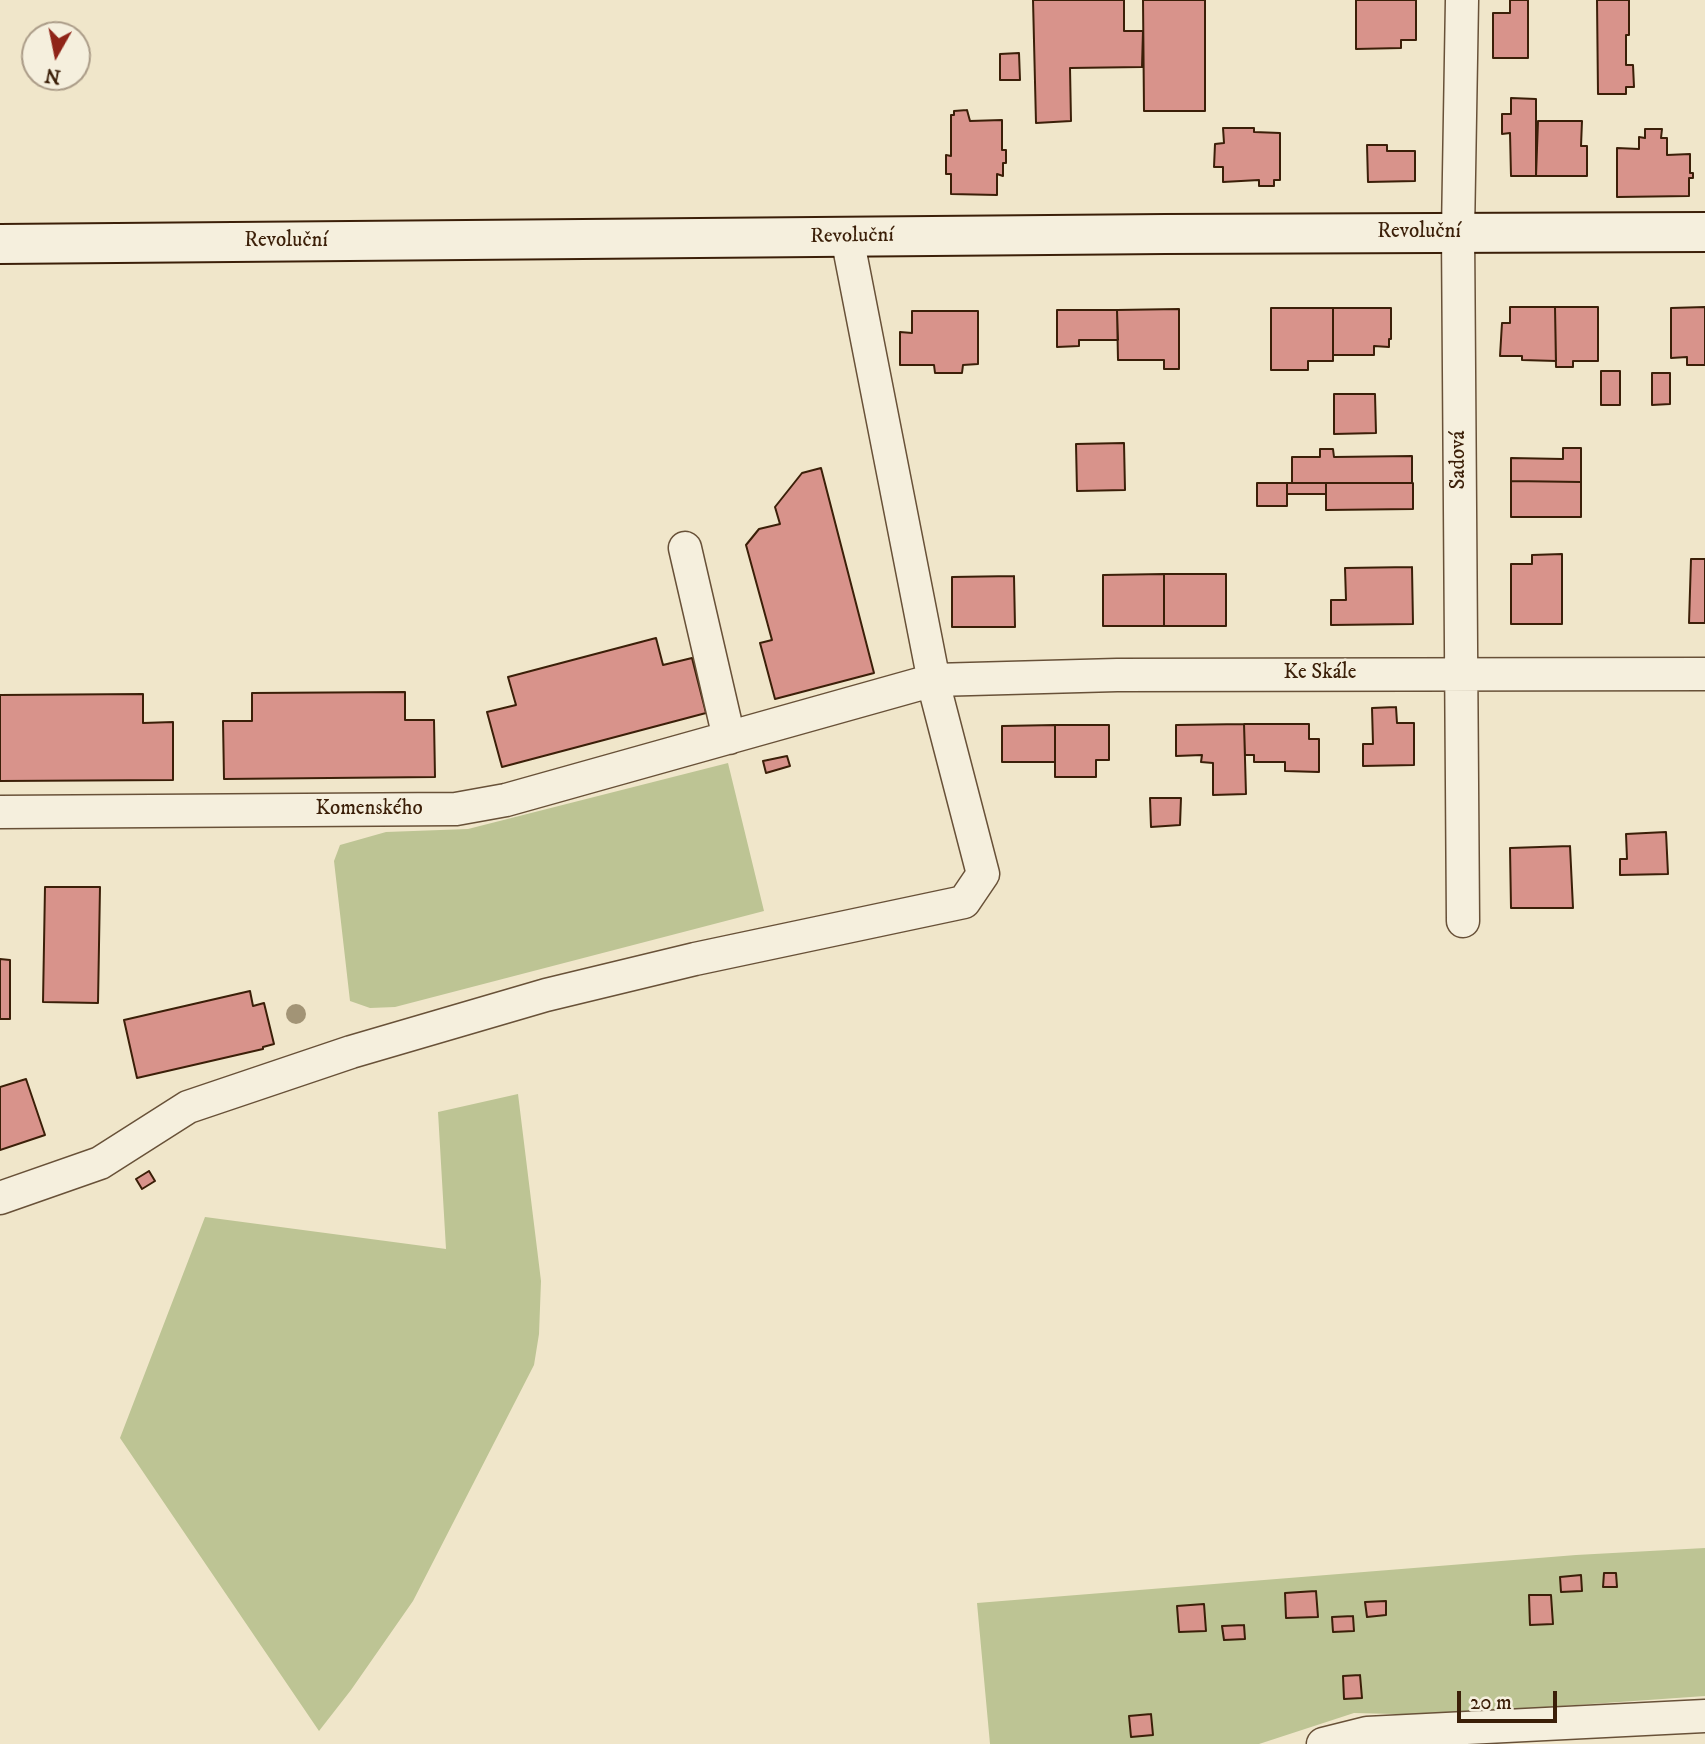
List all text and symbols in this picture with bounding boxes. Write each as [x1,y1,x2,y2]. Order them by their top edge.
north arrow [21,21,91,91]
text: N [43,63,62,88]
street label: Revoluční [1377,220,1461,246]
street label: Revoluční [810,224,894,250]
street label: Revoluční [244,229,328,255]
street label: Sadová [1447,431,1473,489]
street label: Ke Skále [1284,661,1356,687]
street label: Komenského [315,797,423,823]
scale bar [1460,1678,1560,1722]
text: 20 m [1470,1690,1512,1716]

